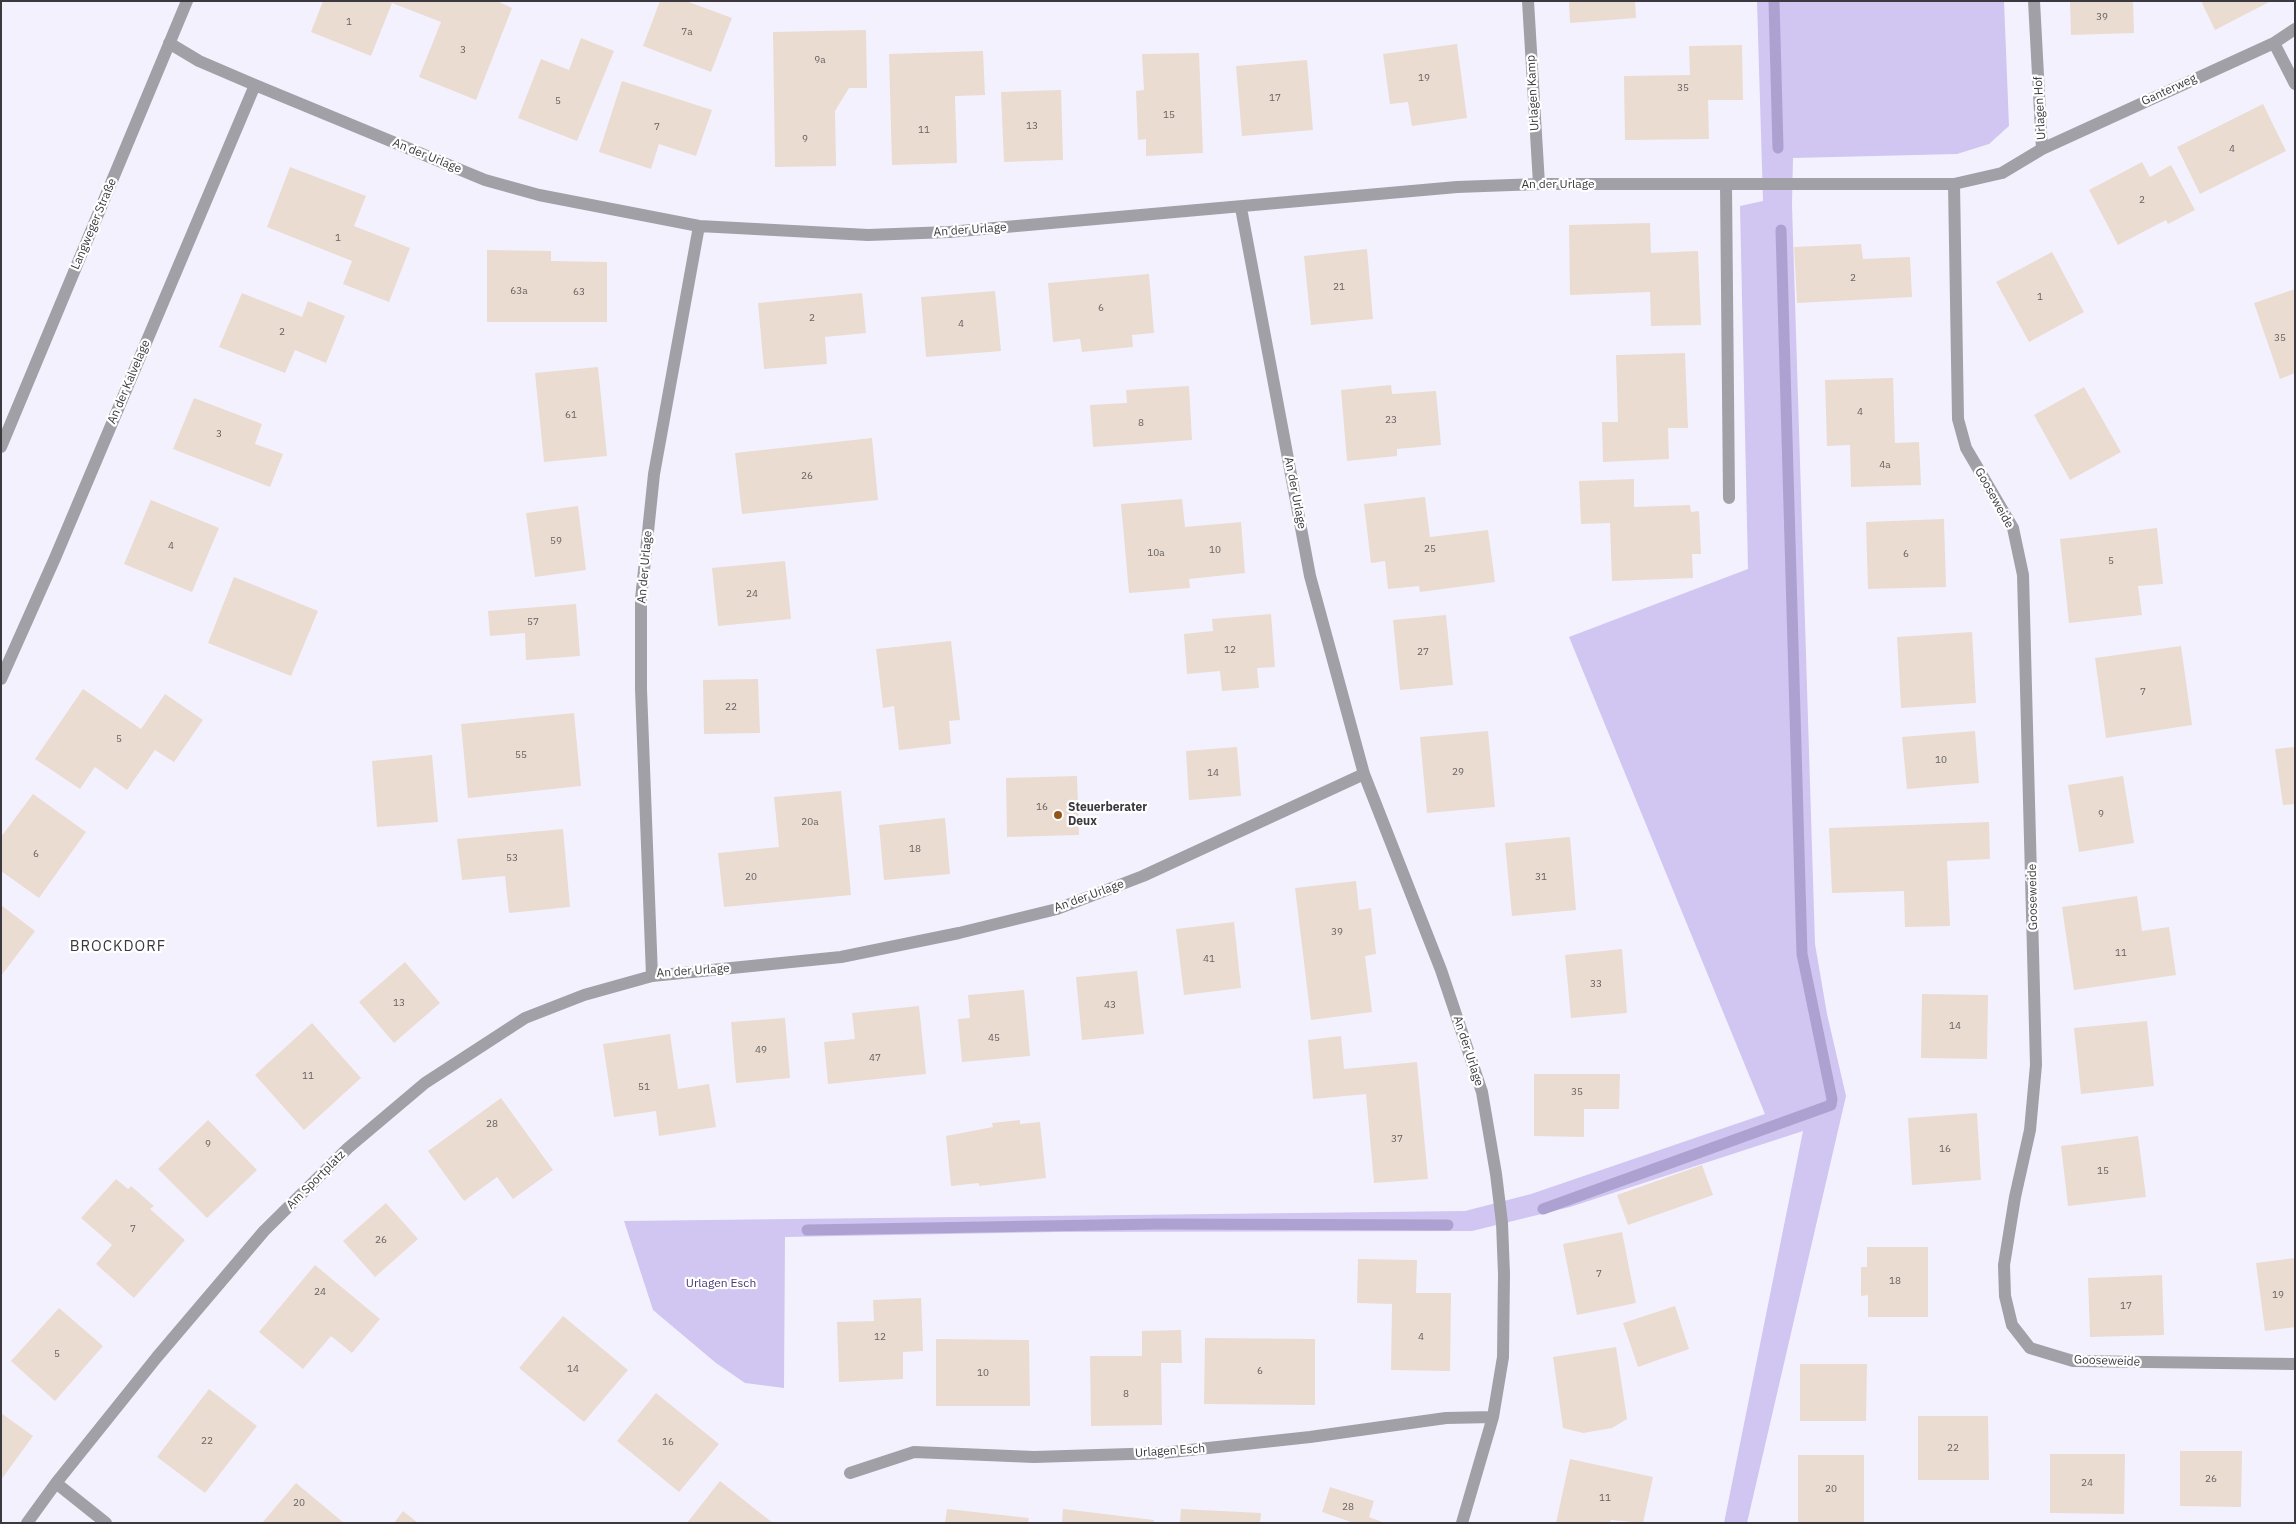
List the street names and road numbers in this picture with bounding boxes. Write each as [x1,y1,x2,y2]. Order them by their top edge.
street label: Urlagen Kamp [1524,55,1542,131]
street label: Ganterweg [2139,71,2199,109]
street label: Urlagen Hof [2031,76,2049,140]
street label: An der Urlage [390,136,464,176]
street label: Langweger Straße [68,176,120,272]
street label: An der Urlage [1521,178,1595,192]
street label: An der Urlage [933,220,1007,240]
street label: An der Kalvelage [105,338,153,426]
street label: An der Urlage [1281,456,1309,530]
street label: Gooseweide [1972,465,2016,531]
street label: An der Urlage [635,530,655,604]
street label: Gooseweide [2025,864,2041,930]
street label: An der Urlage [1052,877,1126,915]
street label: An der Urlage [656,961,730,981]
street label: An der Urlage [1450,1014,1486,1088]
street label: Am Sportplatz [284,1148,348,1212]
street label: Gooseweide [2074,1353,2140,1369]
street label: Urlagen Esch [1134,1441,1206,1461]

